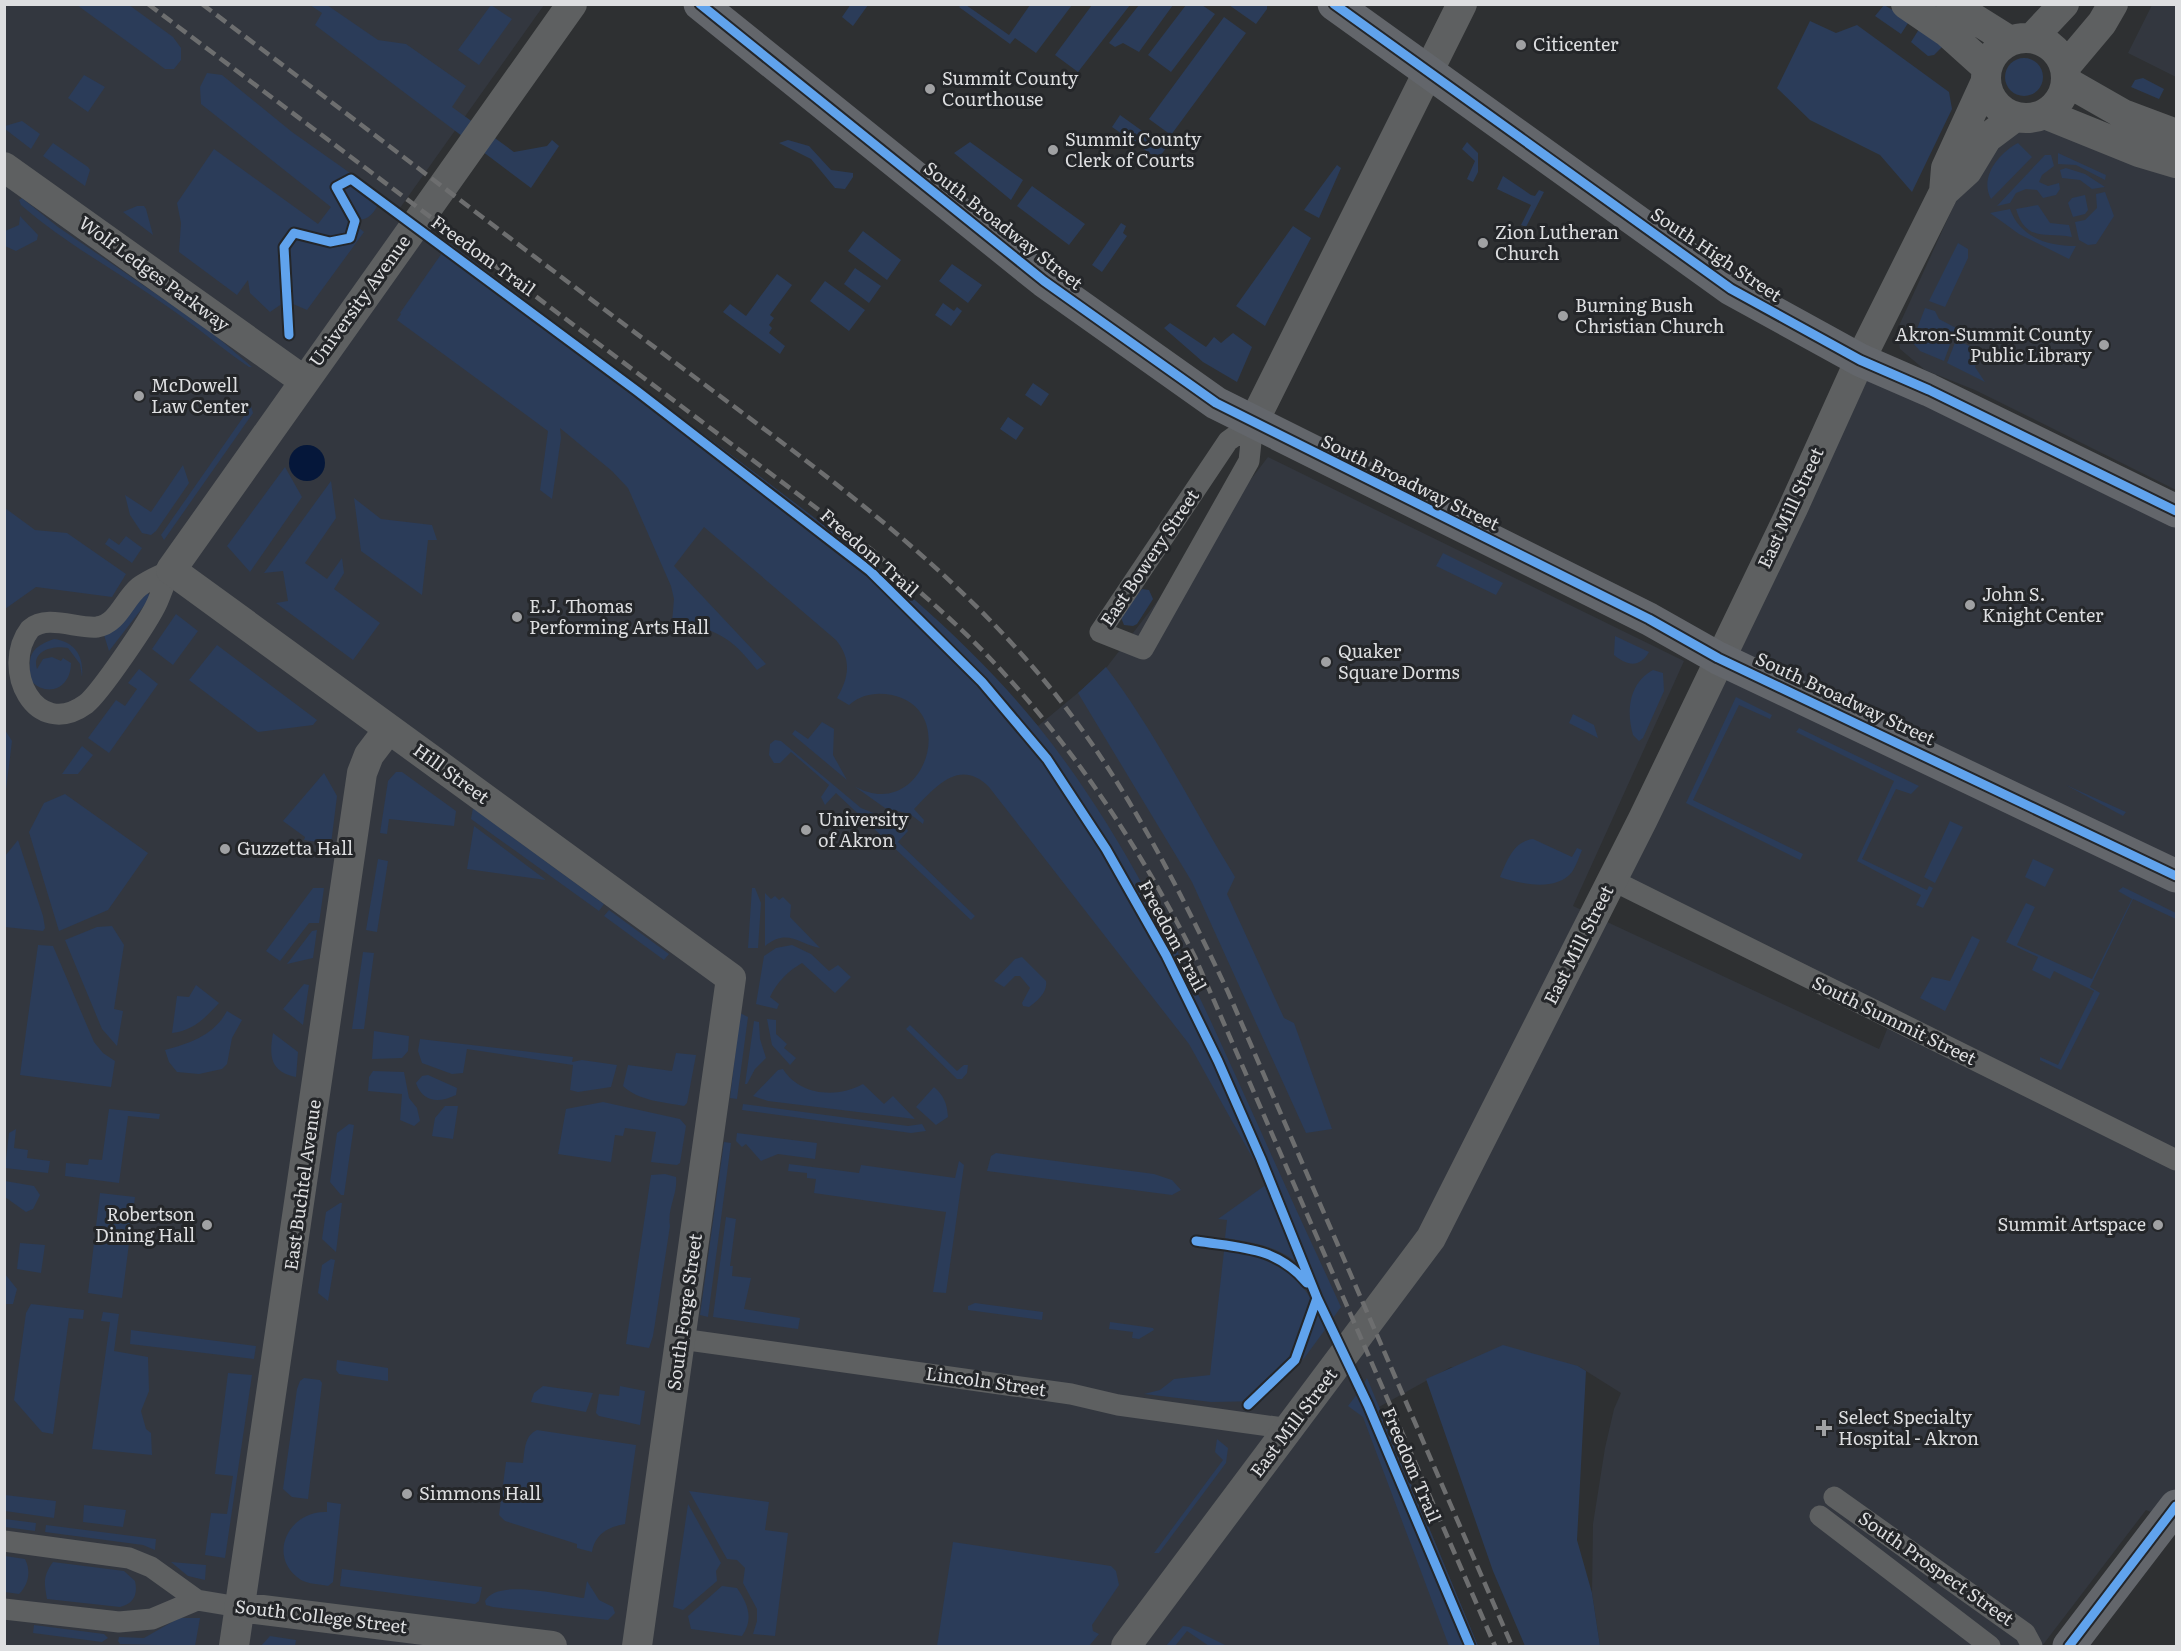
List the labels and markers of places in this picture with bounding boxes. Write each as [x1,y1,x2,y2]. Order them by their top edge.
place label: Citicenter [1533,30,1619,57]
marker: Citicenter [1514,38,1528,52]
place label: Summit County Courthouse [942,64,1079,112]
marker: Summit County Courthouse [923,82,937,96]
place label: Summit County Clerk of Courts [1065,125,1202,173]
marker: Summit County Clerk of Courts [1046,143,1060,157]
place label: Zion Lutheran Church [1495,218,1619,266]
marker: Zion Lutheran Church [1476,236,1490,250]
place label: Burning Bush Christian Church [1575,291,1724,339]
marker: Burning Bush Christian Church [1556,309,1570,323]
place label: Akron-Summit County Public Library [1895,320,2093,368]
marker: Akron-Summit County Public Library [2097,338,2111,352]
place label: McDowell Law Center [151,371,249,419]
marker: McDowell Law Center [132,389,146,403]
place label: John S. Knight Center [1982,580,2104,628]
place label: E.J. Thomas Performing Arts Hall [529,592,709,640]
marker: John S. Knight Center [1963,598,1977,612]
marker: E.J. Thomas Performing Arts Hall [510,610,524,624]
place label: Quaker Square Dorms [1338,637,1460,685]
marker: Quaker Square Dorms [1319,655,1333,669]
place label: University of Akron [818,805,909,853]
marker: University of Akron [799,823,813,837]
place label: Guzzetta Hall [237,834,353,861]
marker: Guzzetta Hall [218,842,232,856]
place label: Robertson Dining Hall [95,1200,195,1248]
place label: Summit Artspace [1998,1210,2146,1237]
marker: Robertson Dining Hall [200,1218,214,1232]
marker: Summit Artspace [2151,1218,2165,1232]
place label: Select Specialty Hospital - Akron [1838,1403,1979,1451]
marker: Select Specialty Hospital - Akron [1815,1419,1833,1437]
place label: Simmons Hall [419,1479,541,1506]
marker: Simmons Hall [400,1487,414,1501]

